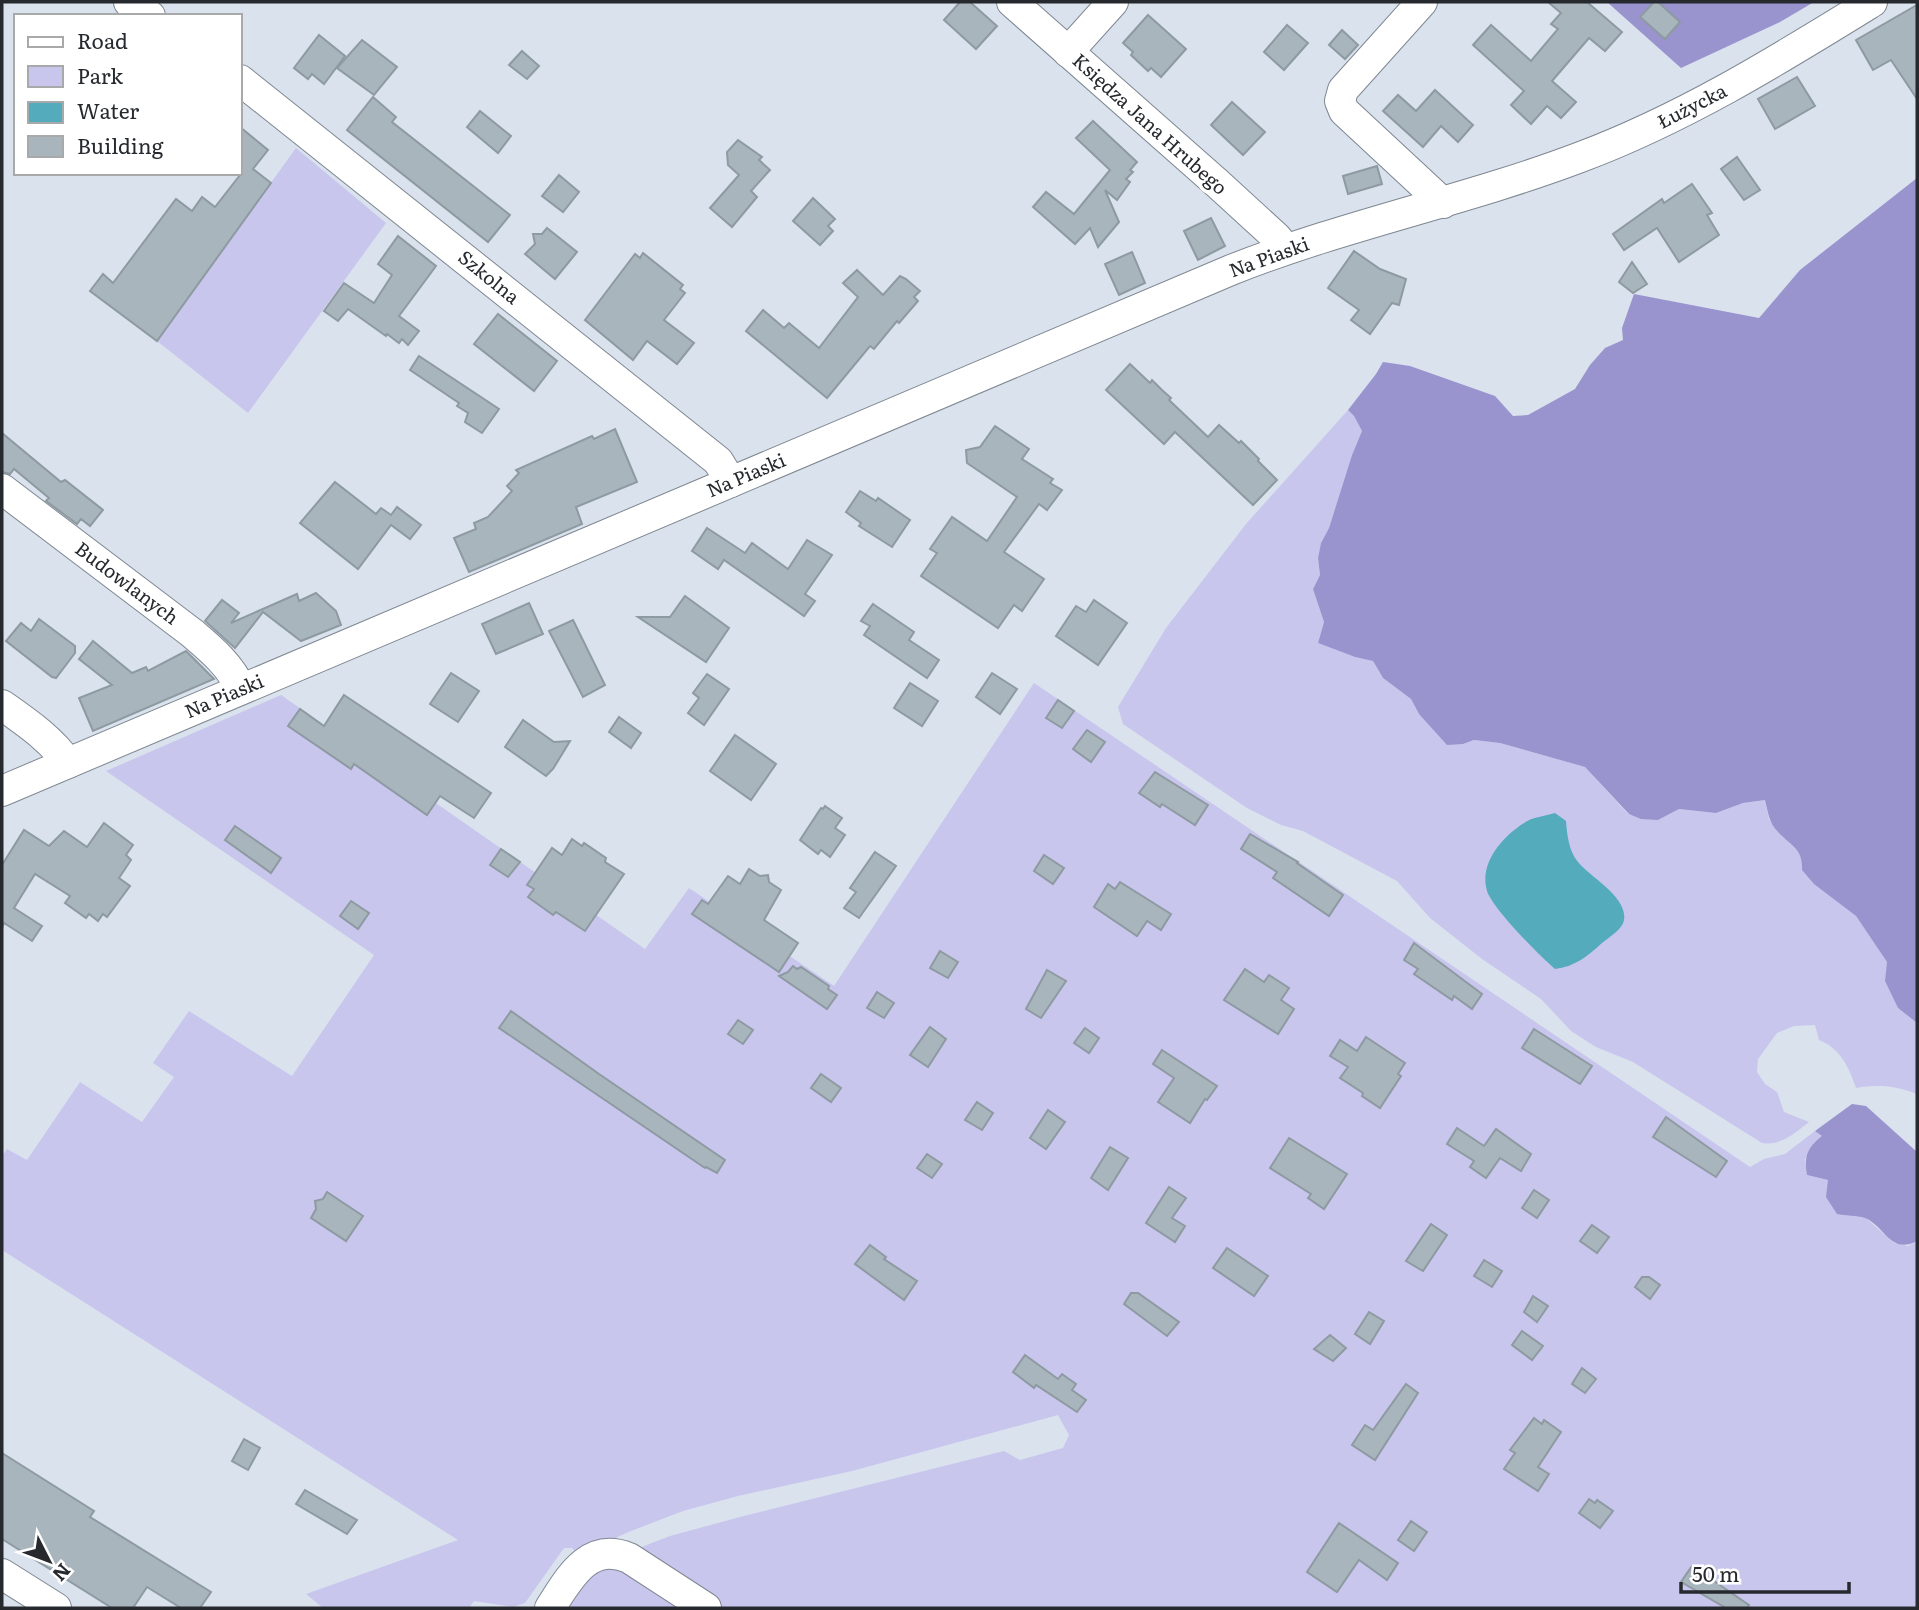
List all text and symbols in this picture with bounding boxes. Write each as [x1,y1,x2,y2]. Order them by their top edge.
legend [14,14,242,175]
text: Road [77,24,128,55]
street label: Księdza Jana Hrubego [1067,46,1234,201]
text: Park [77,59,123,90]
street label: Łużycka [1652,75,1732,135]
text: Water [77,94,139,125]
text: Building [77,129,164,160]
street label: Na Piaski [1225,229,1313,283]
street label: Szkolna [453,243,527,310]
street label: Na Piaski [702,445,789,503]
street label: Budowlanych [70,534,185,630]
street label: Na Piaski [180,666,267,724]
north arrow [14,1526,84,1596]
scale bar [1681,1550,1849,1594]
text: 50 m [1692,1557,1739,1588]
text: N [47,1558,78,1588]

